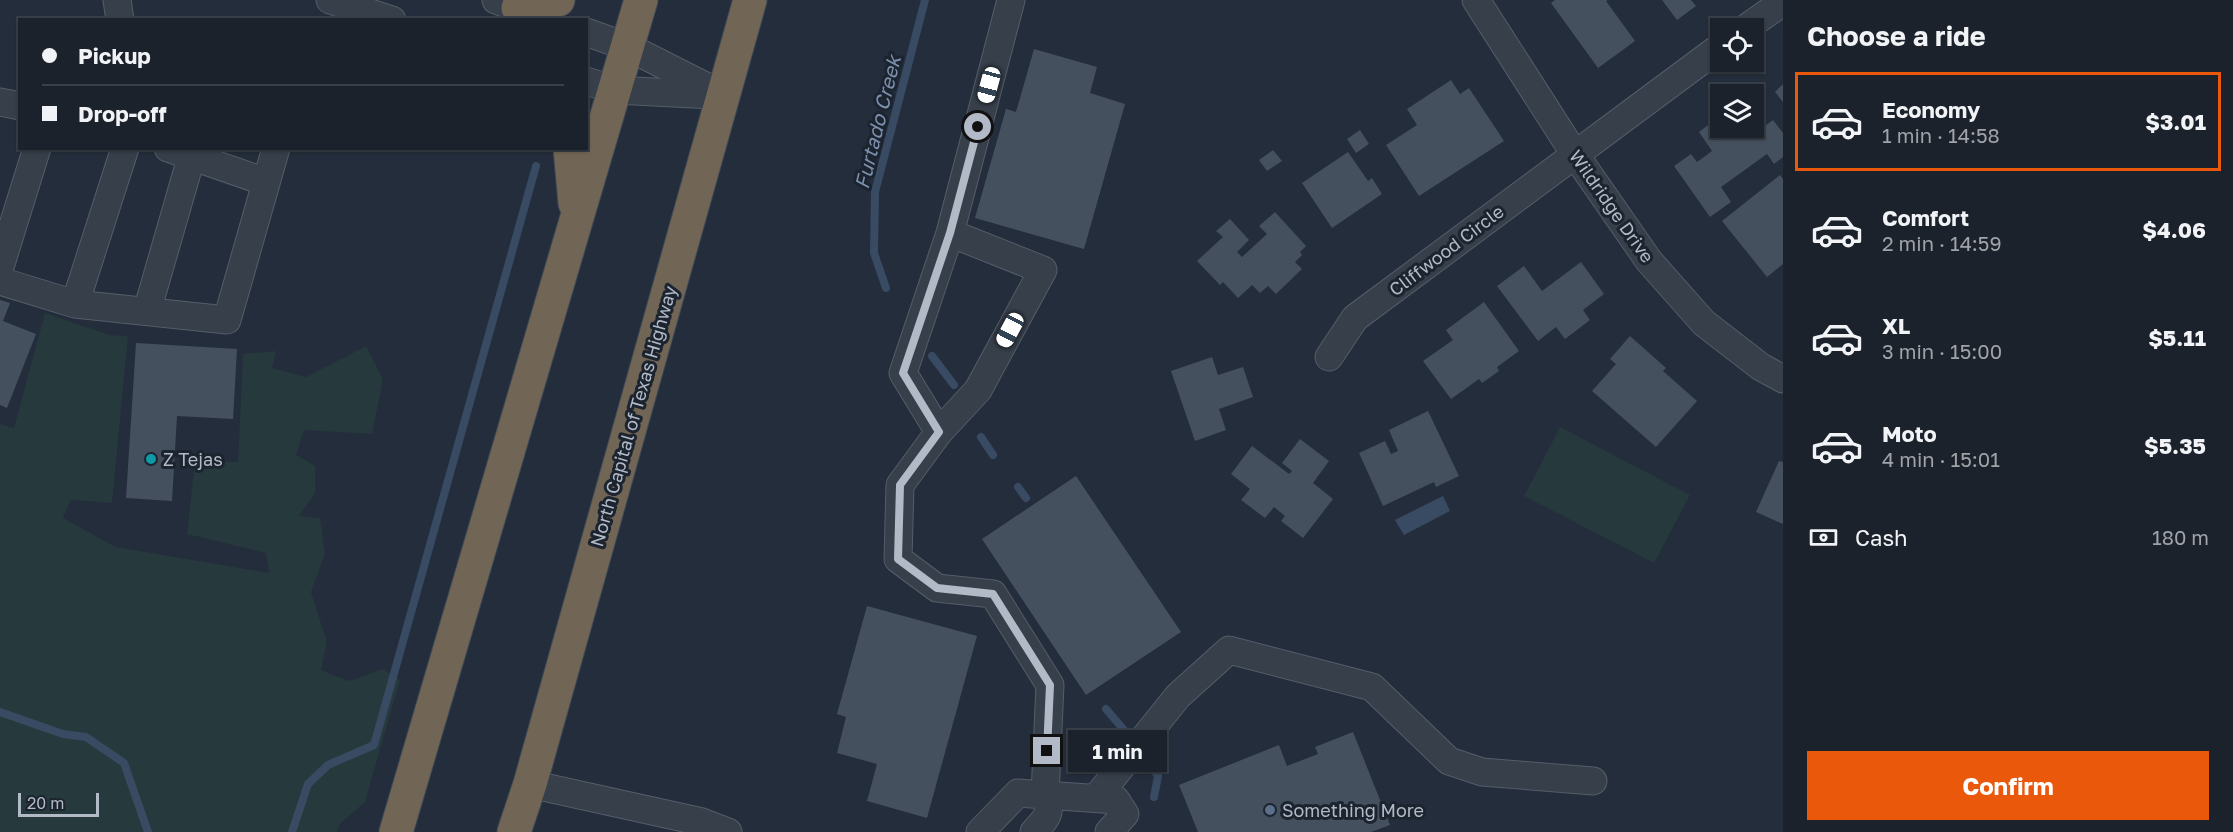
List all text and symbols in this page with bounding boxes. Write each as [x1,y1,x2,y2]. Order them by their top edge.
map controls [1710,18,1764,138]
button: locate [1710,18,1764,72]
text: Choose a ride [1807,20,1986,52]
text: Pickup [78,42,151,69]
water label: Furtado Creek [849,50,906,191]
car [976,65,1002,105]
button: layers [1710,84,1764,138]
icon: car [1810,95,1864,149]
text: Economy [1882,96,1980,123]
text: Drop-off [78,100,167,127]
text: $3.01 [2145,108,2206,135]
route start [964,113,991,140]
text: 1 min · 14:58 [1882,123,2000,147]
street label: Wildridge Drive [1565,146,1659,266]
street label: Cliffwood Circle [1384,200,1508,300]
icon: car [1810,203,1864,257]
text: Comfort [1882,204,1969,231]
text: $4.06 [2142,216,2206,243]
text: 2 min · 14:59 [1882,231,2002,255]
street label: North Capital of Texas Highway [585,283,681,549]
car [994,310,1026,350]
icon: car [1810,311,1864,365]
text: XL [1882,312,1910,339]
text: $5.11 [2148,324,2206,351]
text: 3 min · 15:00 [1882,339,2002,363]
icon: car [1810,419,1864,473]
text: Moto [1882,420,1937,447]
text: $5.35 [2144,432,2206,459]
text: 4 min · 15:01 [1882,447,2000,471]
place label: Z Tejas [163,448,223,470]
marker: Z Tejas [144,452,158,466]
icon: cash [1807,521,1840,554]
text: Cash [1855,524,1908,551]
text: 180 m [2152,525,2209,549]
callout: 1 min [1068,730,1167,772]
route end [1033,737,1060,764]
text: 1 min [1092,739,1143,763]
button: Confirm [1807,751,2209,820]
scale bar [18,790,99,818]
text: 20 m [27,793,64,813]
place label: Something More [1282,799,1424,821]
marker: Something More [1263,803,1277,817]

